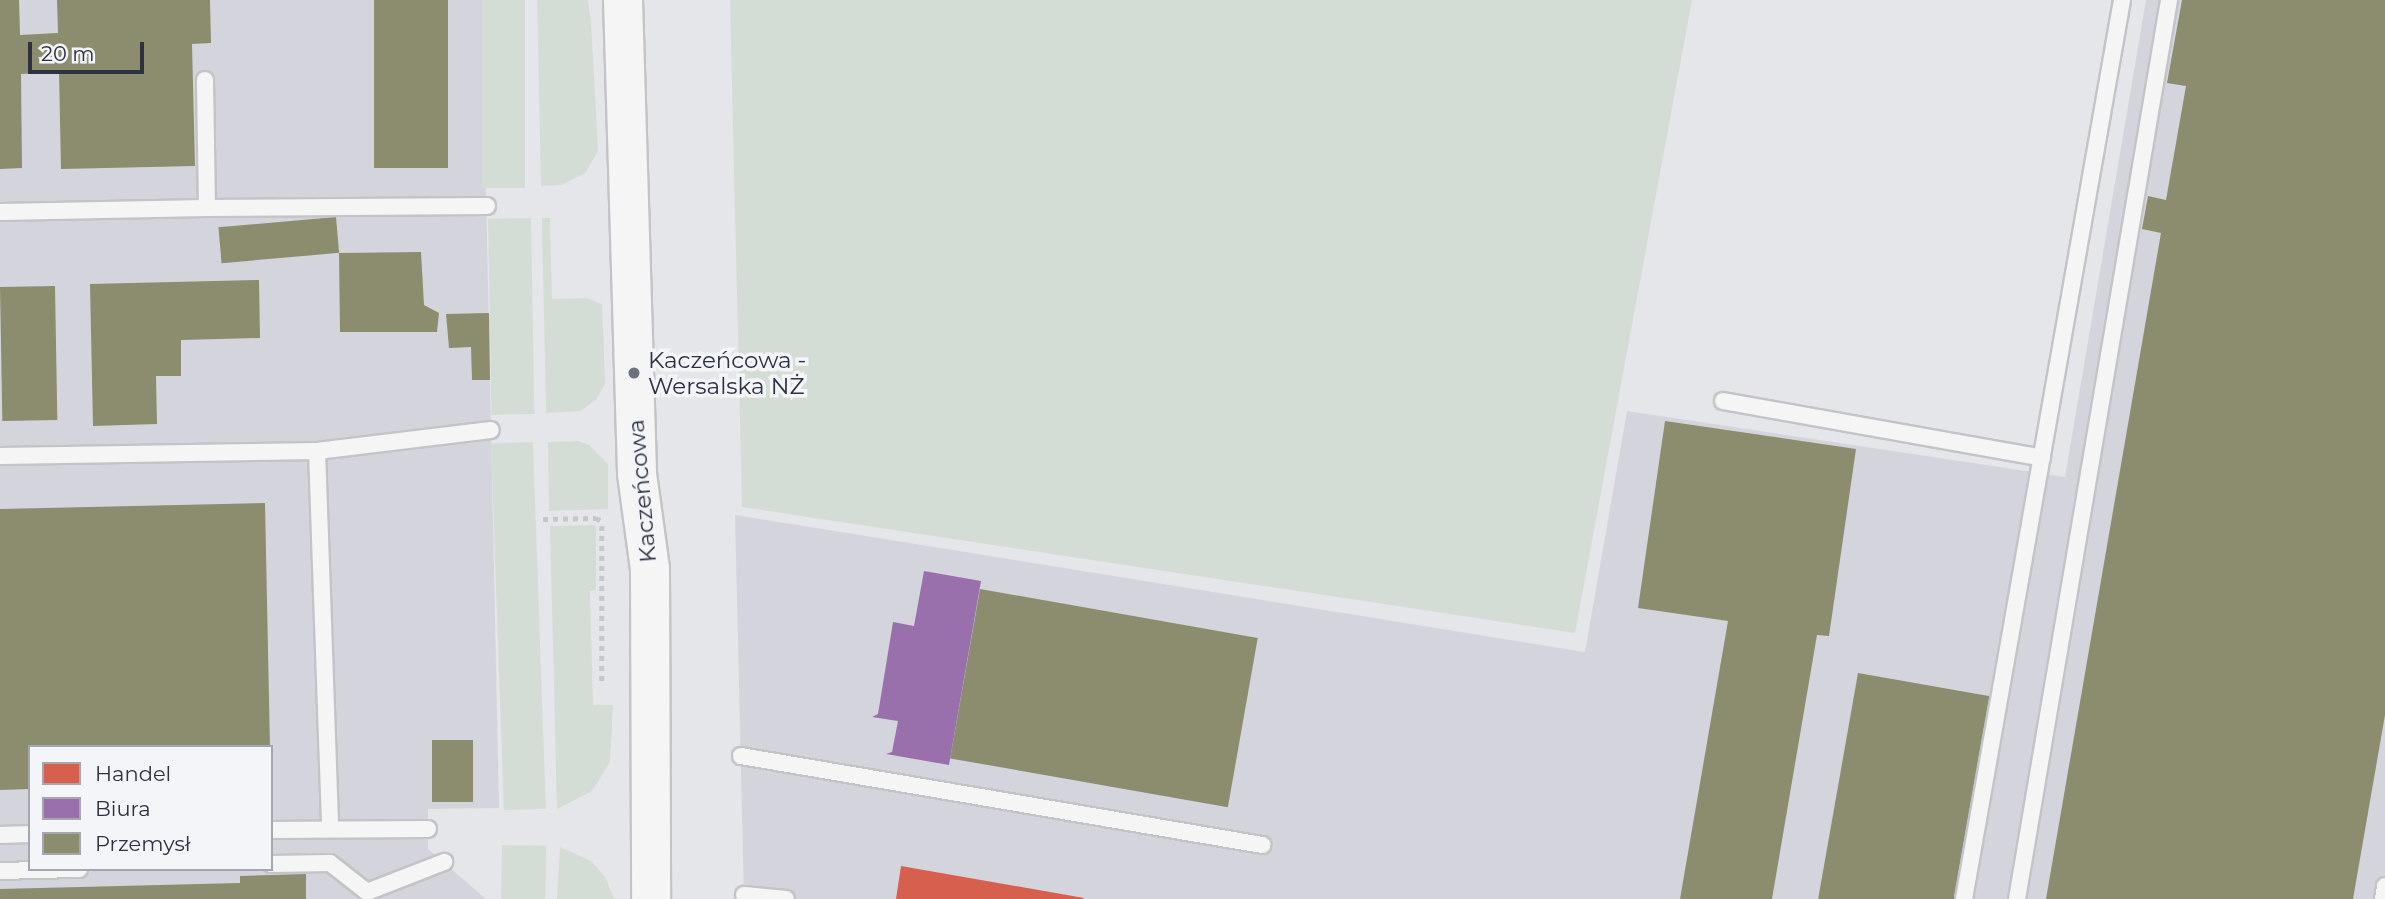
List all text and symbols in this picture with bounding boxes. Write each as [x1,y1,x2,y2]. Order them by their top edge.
scale bar [32,28,147,72]
text: 20 m [41,41,95,66]
place label: Kaczeńcowa - Wersalska NŻ [648,346,806,400]
marker: Kaczeńcowa - Wersalska NŻ [626,365,642,381]
street label: Kaczeńcowa [622,418,662,564]
legend [28,745,273,871]
text: Handel [95,761,171,786]
text: Biura [95,796,151,821]
text: Przemysł [95,831,191,856]

